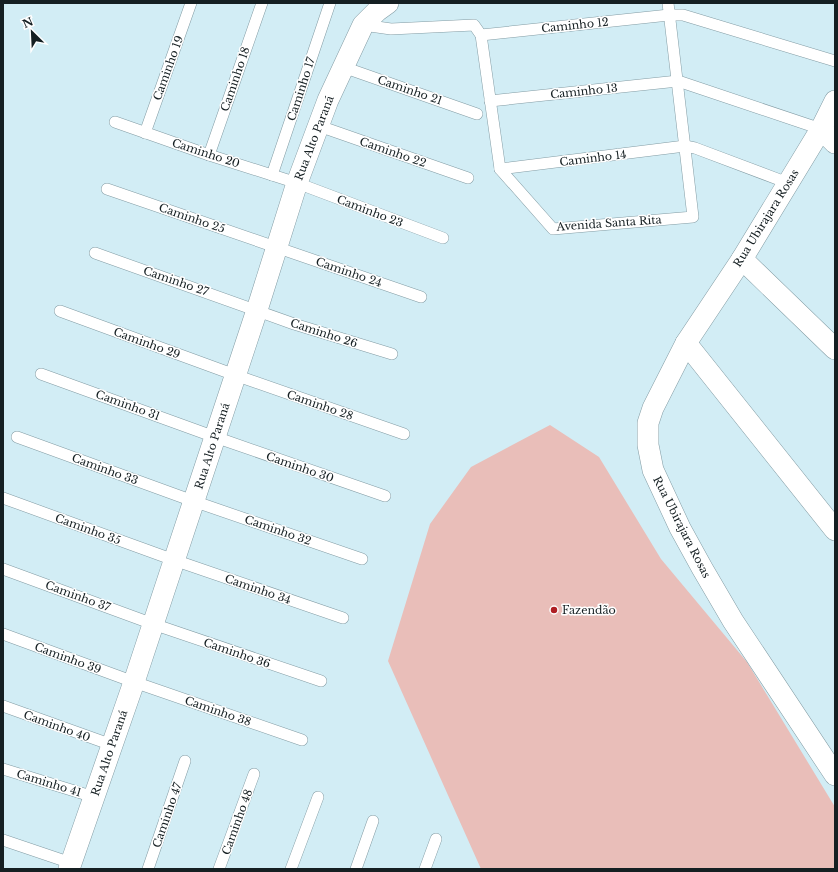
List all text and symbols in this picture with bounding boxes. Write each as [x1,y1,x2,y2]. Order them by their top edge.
north arrow [12,12,52,52]
text: N [20,14,36,31]
street label: Caminho 12 [541,14,610,35]
street label: Caminho 19 [150,34,186,102]
street label: Caminho 18 [217,45,253,113]
street label: Caminho 17 [284,55,318,123]
street label: Caminho 21 [376,72,444,108]
street label: Caminho 13 [550,80,619,101]
street label: Rua Alto Paraná [291,93,337,182]
street label: Caminho 22 [358,134,428,170]
street label: Caminho 20 [170,135,242,171]
street label: Caminho 14 [559,147,627,169]
street label: Rua Ubirajara Rosas [730,167,802,269]
street label: Caminho 23 [335,192,405,230]
street label: Caminho 25 [157,200,227,236]
street label: Avenida Santa Rita [555,212,663,234]
street label: Caminho 24 [314,254,384,290]
street label: Caminho 27 [141,263,211,299]
street label: Caminho 26 [289,316,359,350]
street label: Caminho 29 [112,324,182,362]
street label: Caminho 31 [94,387,162,423]
street label: Caminho 28 [285,387,355,423]
street label: Rua Alto Paraná [191,400,233,491]
street label: Caminho 30 [264,449,336,485]
street label: Caminho 33 [70,451,140,488]
street label: Rua Ubirajara Rosas [650,474,714,580]
street label: Caminho 35 [53,511,123,547]
street label: Caminho 32 [243,512,313,548]
street label: Caminho 34 [223,571,293,607]
street label: Caminho 37 [44,578,113,614]
place label: Fazendão [562,603,616,617]
marker: Fazendão [549,605,559,615]
street label: Caminho 36 [202,635,272,671]
street label: Caminho 39 [33,639,103,677]
street label: Caminho 38 [183,693,253,729]
street label: Caminho 40 [22,707,93,745]
street label: Rua Alto Paraná [88,707,131,798]
street label: Caminho 41 [15,766,83,800]
street label: Caminho 47 [149,780,185,849]
street label: Caminho 48 [219,787,255,857]

